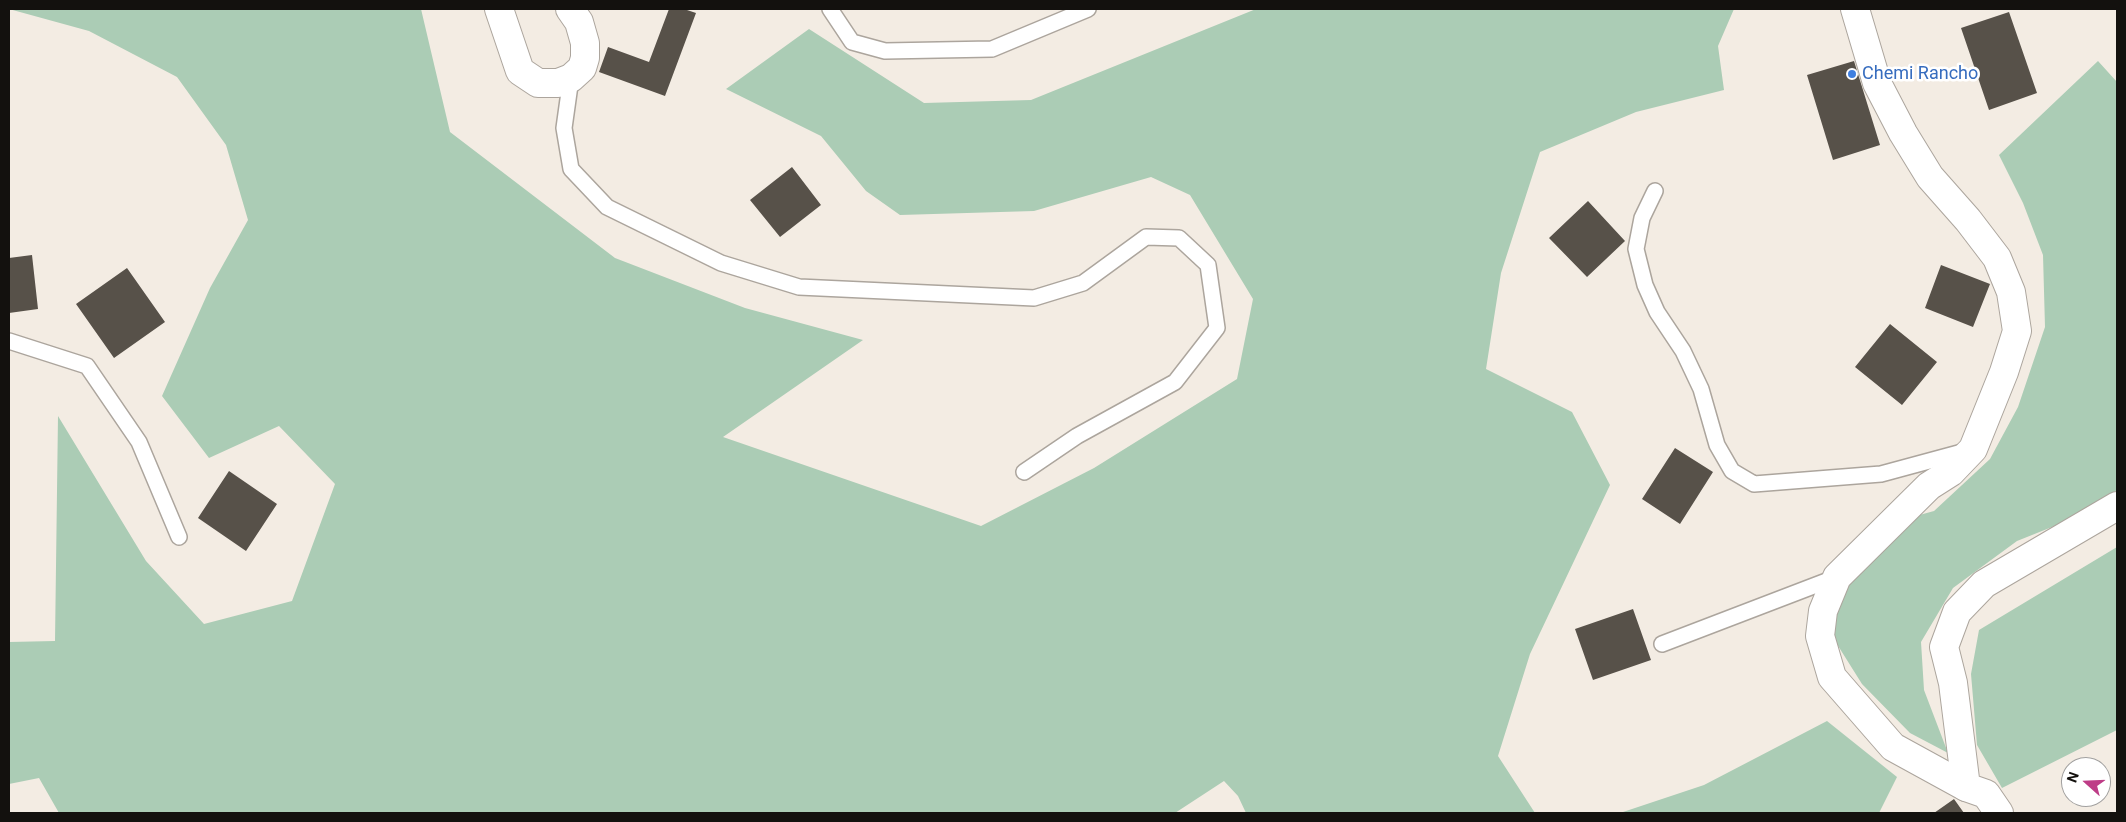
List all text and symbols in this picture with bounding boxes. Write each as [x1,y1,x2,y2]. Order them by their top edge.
place label: Chemi Rancho [1862,63,1978,85]
marker: Chemi Rancho [1846,68,1858,80]
north arrow [2061,757,2111,807]
text: N [2064,770,2082,785]

